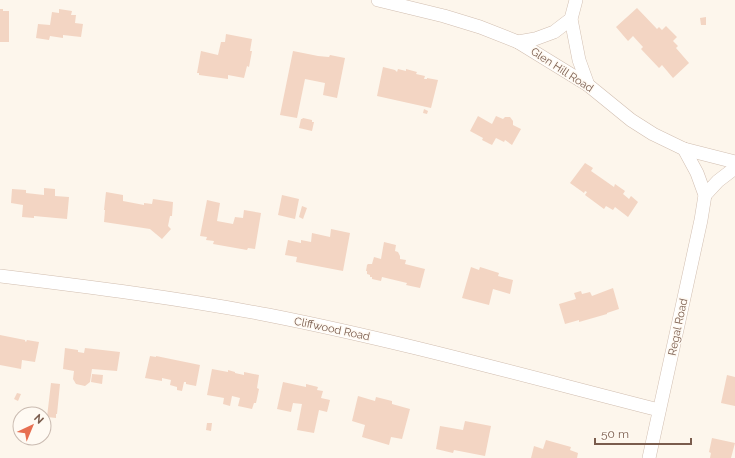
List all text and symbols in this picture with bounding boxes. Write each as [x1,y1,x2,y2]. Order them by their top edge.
street label: Glen Hill Road [528,45,596,95]
street label: Regal Road [666,297,690,357]
street label: Cliffwood Road [293,315,371,343]
north arrow [12,406,52,446]
text: N [31,412,46,427]
scale bar [595,420,691,446]
text: 50 m [601,427,629,441]

